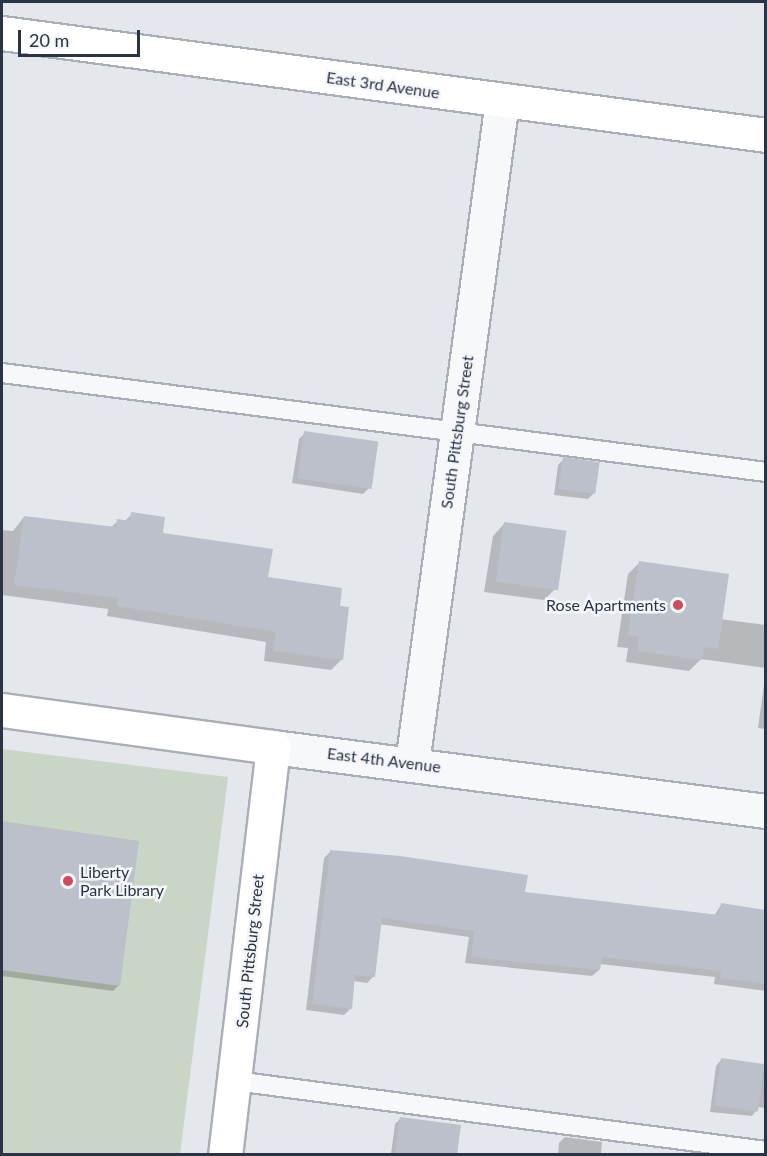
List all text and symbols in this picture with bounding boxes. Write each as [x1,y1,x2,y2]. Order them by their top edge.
scale bar [21,18,142,56]
text: 20 m [29,29,69,51]
street label: East 3rd Avenue [325,68,441,102]
street label: South Pittsburg Street [437,354,477,510]
place label: Rose Apartments [546,595,666,615]
marker: Rose Apartments [671,598,685,612]
street label: East 4th Avenue [326,743,442,777]
place label: Liberty Park Library [80,862,164,900]
street label: South Pittsburg Street [232,873,268,1029]
marker: Liberty Park Library [61,874,75,888]

